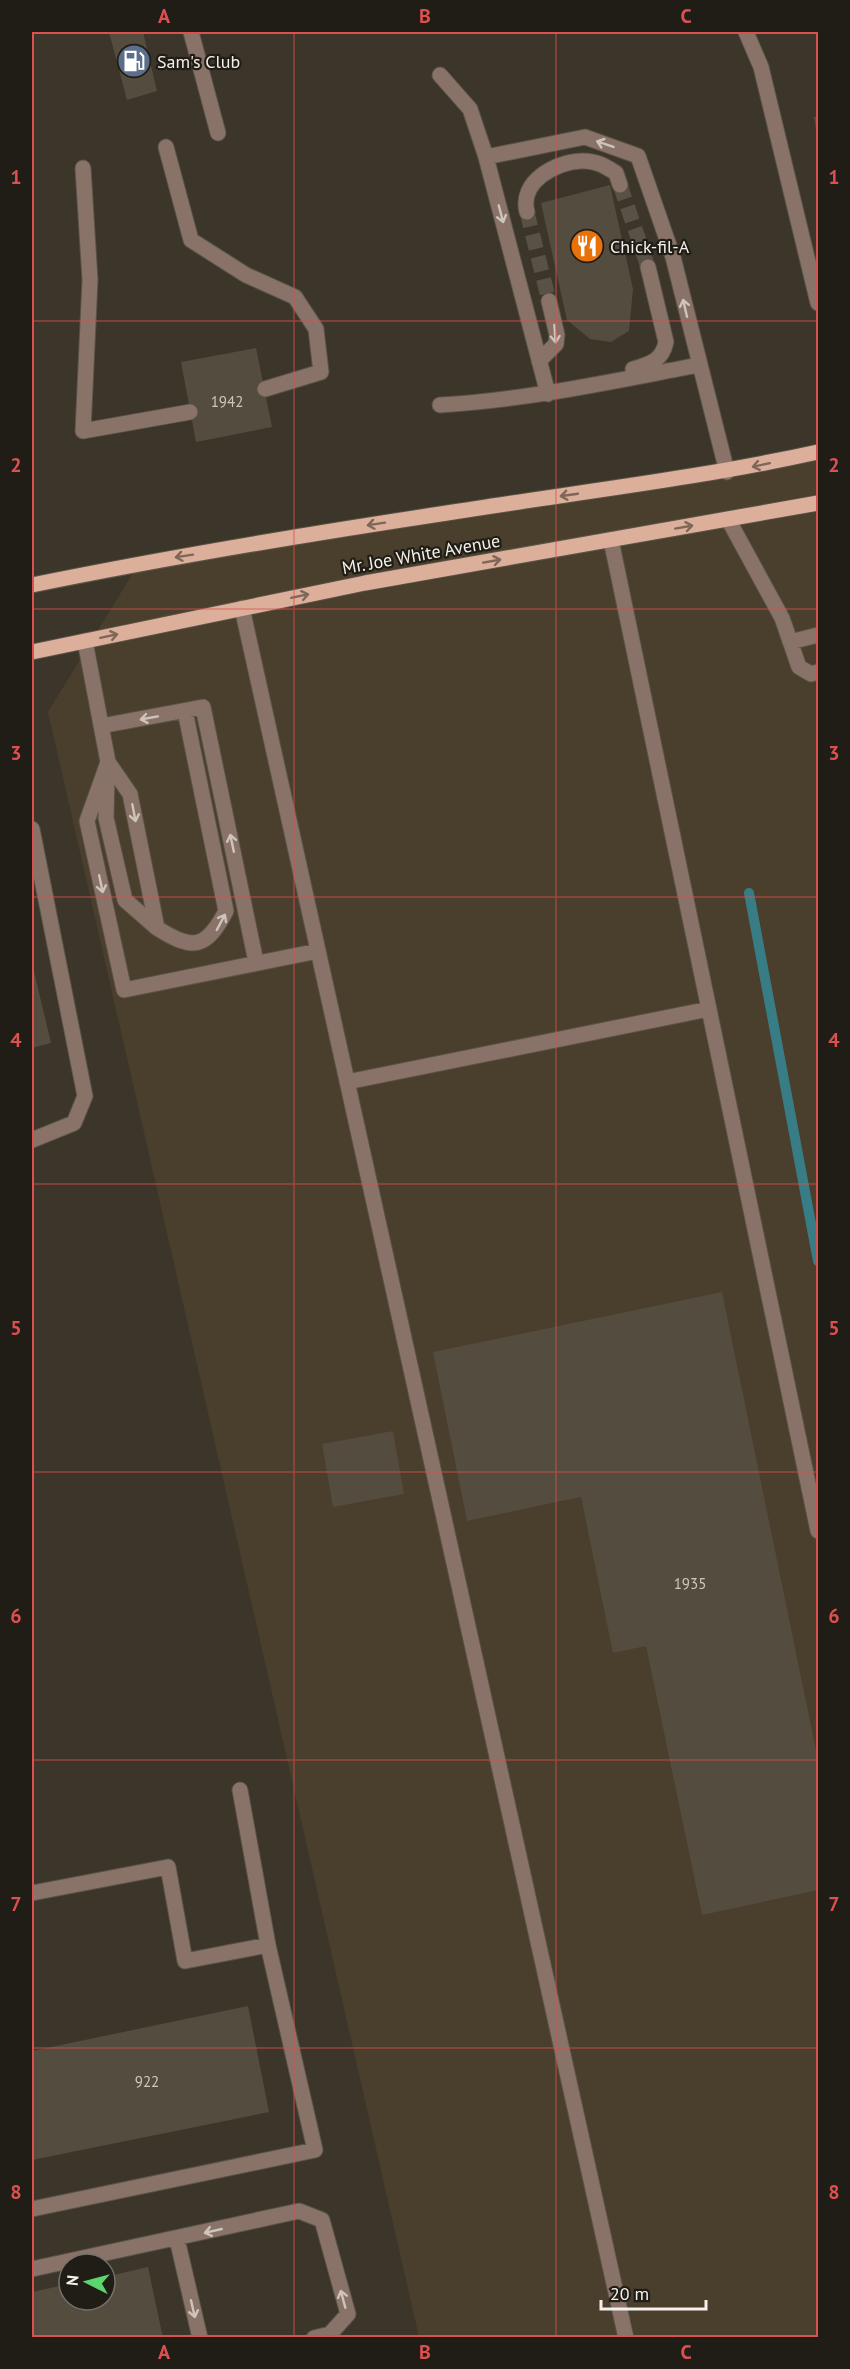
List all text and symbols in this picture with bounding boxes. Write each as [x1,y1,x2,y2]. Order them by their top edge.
text: A [158,3,171,29]
text: B [419,3,431,29]
text: C [680,3,692,29]
fuel station icon: Sam's Club [116,43,152,79]
place label: Sam's Club [157,50,240,73]
one-way arrow [596,138,615,149]
text: 1 [10,164,22,190]
text: 1 [828,164,840,190]
one-way arrow [496,204,507,223]
restaurant icon: Chick-fil-A [569,228,605,264]
place label: Chick-fil-A [610,235,690,258]
one-way arrow [679,299,691,318]
one-way arrow [549,324,560,343]
house number: 1942 [211,392,243,411]
text: 2 [10,452,22,478]
text: 2 [828,452,840,478]
one-way arrow [752,459,771,471]
one-way arrow [559,490,579,501]
one-way arrow [367,519,386,530]
one-way arrow [674,521,693,532]
street label: Mr. Joe White Avenue [340,529,502,579]
one-way arrow [174,551,194,562]
one-way arrow [482,555,501,566]
one-way arrow [290,590,310,601]
one-way arrow [99,630,119,641]
one-way arrow [139,713,159,724]
text: 3 [10,740,22,766]
text: 3 [828,740,840,766]
one-way arrow [129,803,140,823]
one-way arrow [225,834,237,853]
one-way arrow [96,874,107,893]
one-way arrow [216,913,227,931]
text: 4 [10,1027,22,1053]
text: 4 [828,1027,840,1053]
text: 5 [10,1315,22,1341]
text: 5 [828,1315,840,1341]
house number: 1935 [674,1574,706,1593]
text: 6 [10,1603,22,1629]
text: 6 [828,1603,840,1629]
text: 7 [10,1891,22,1917]
text: 7 [828,1891,840,1917]
house number: 922 [135,2072,159,2091]
text: 8 [10,2179,22,2205]
text: 8 [828,2179,840,2205]
one-way arrow [203,2226,223,2237]
north arrow [57,2252,117,2312]
scale bar [601,2273,706,2311]
text: N [62,2274,83,2287]
text: 20 m [610,2282,649,2305]
one-way arrow [337,2290,349,2309]
one-way arrow [188,2299,200,2318]
text: A [158,2339,171,2365]
text: B [419,2339,431,2365]
text: C [680,2339,692,2365]

